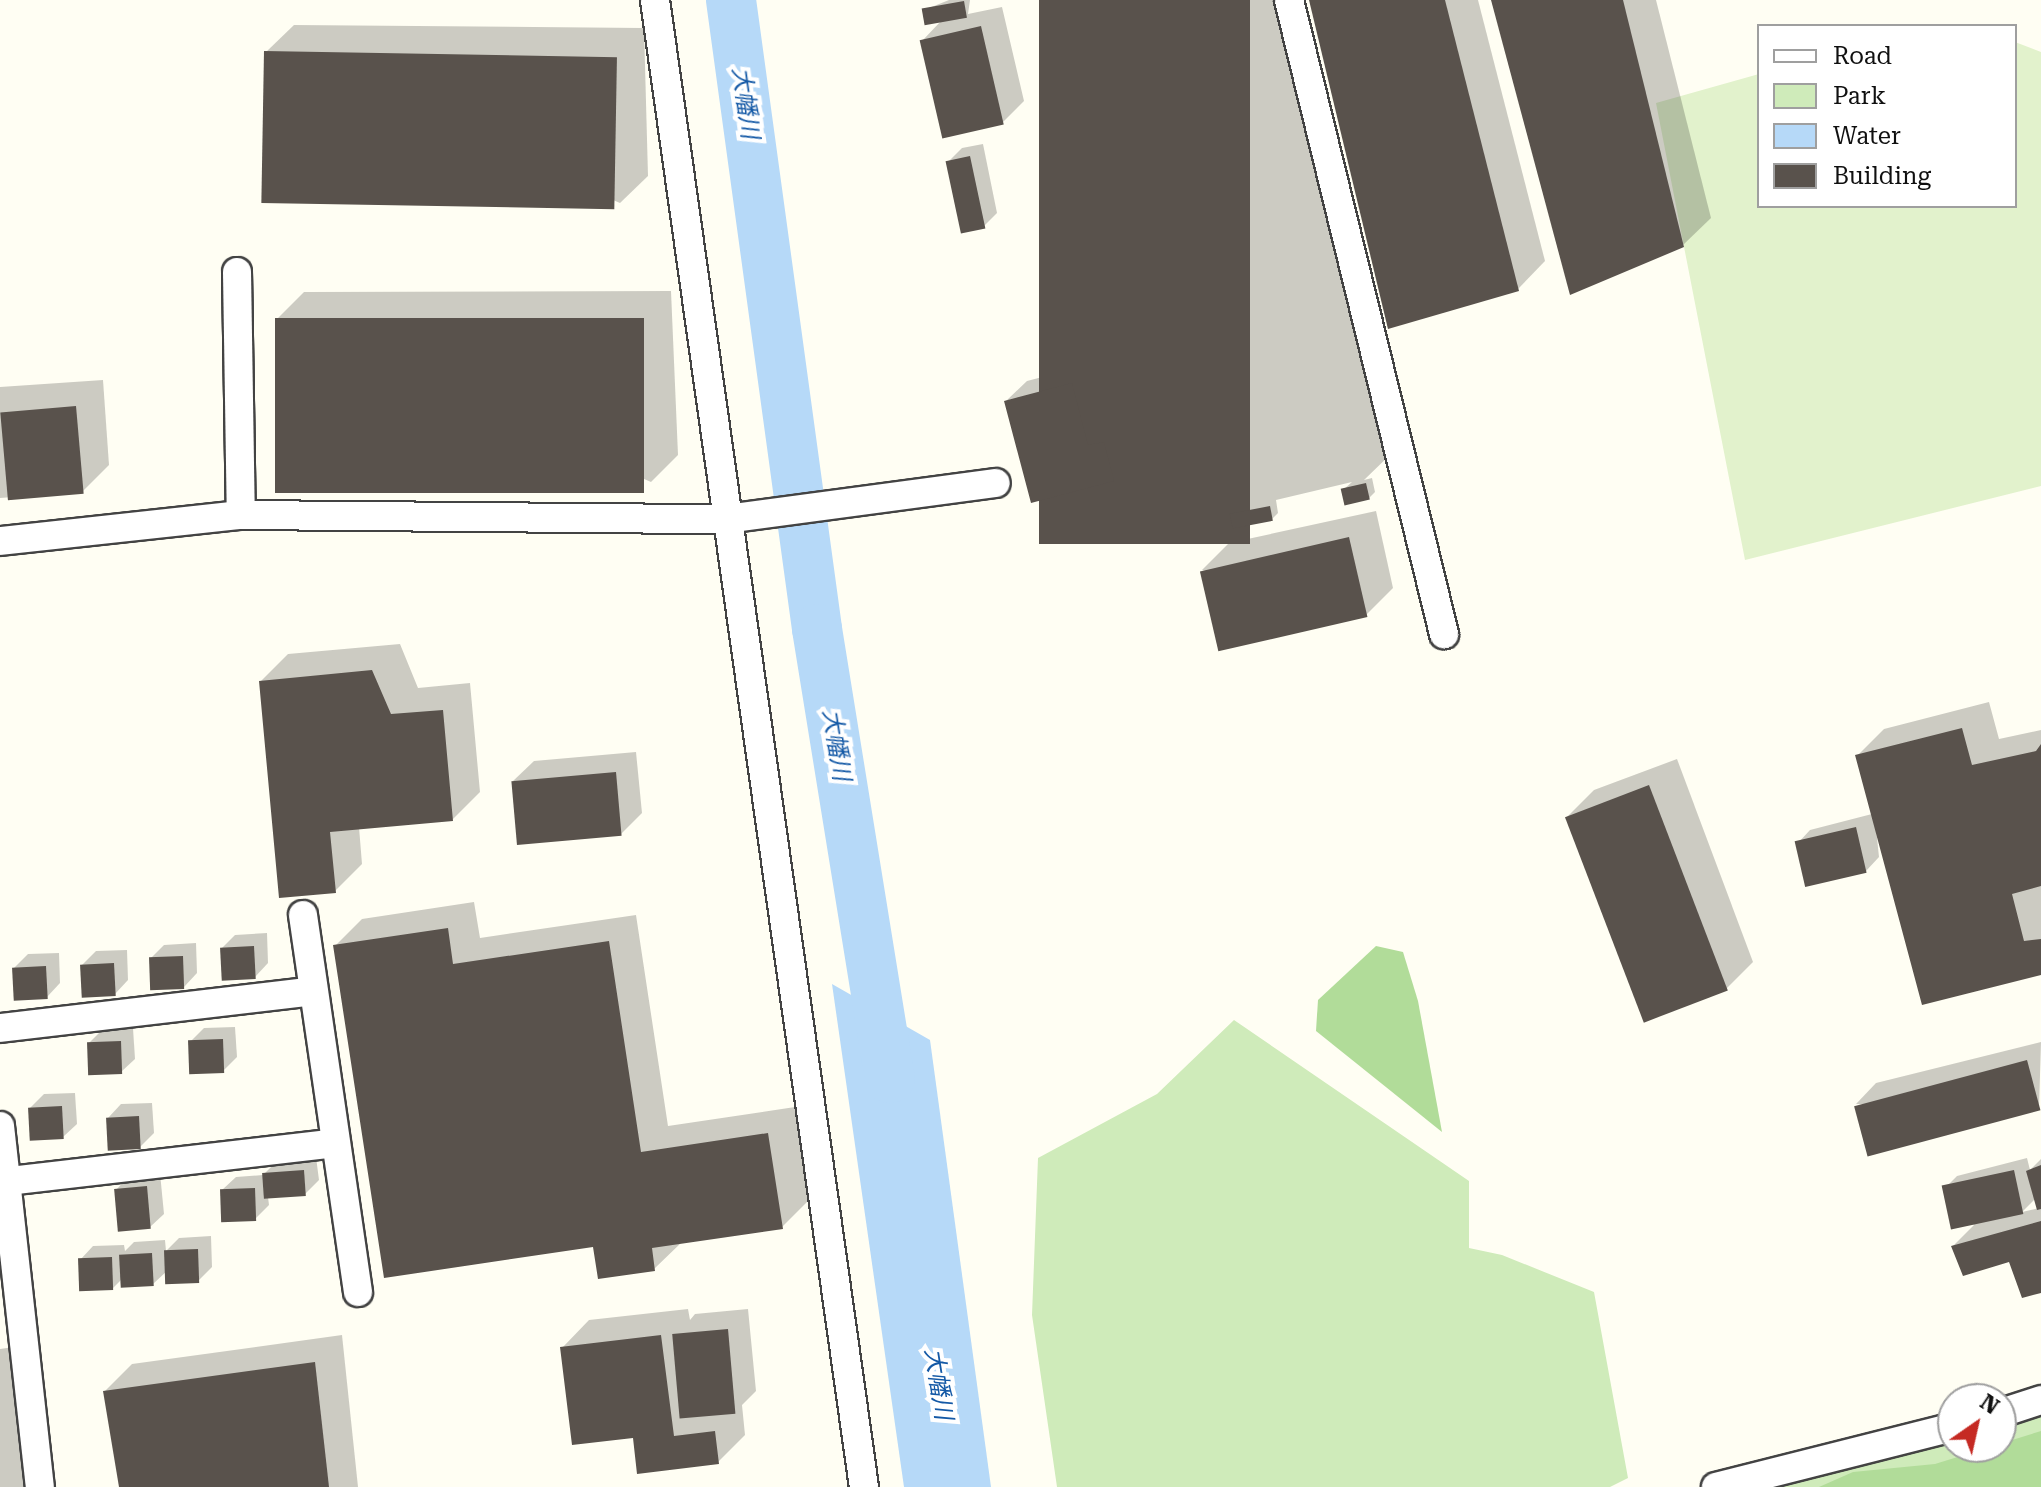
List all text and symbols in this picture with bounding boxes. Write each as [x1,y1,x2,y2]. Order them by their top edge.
legend [1757,24,2017,208]
text: Road [1833,42,1892,70]
water label: 大幡川 [726,65,764,141]
text: Park [1833,82,1886,110]
text: Water [1833,122,1901,150]
text: Building [1833,162,1931,190]
water label: 大幡川 [816,707,856,783]
water label: 大幡川 [918,1346,958,1422]
north arrow [1937,1383,2017,1463]
text: N [1976,1389,2004,1419]

